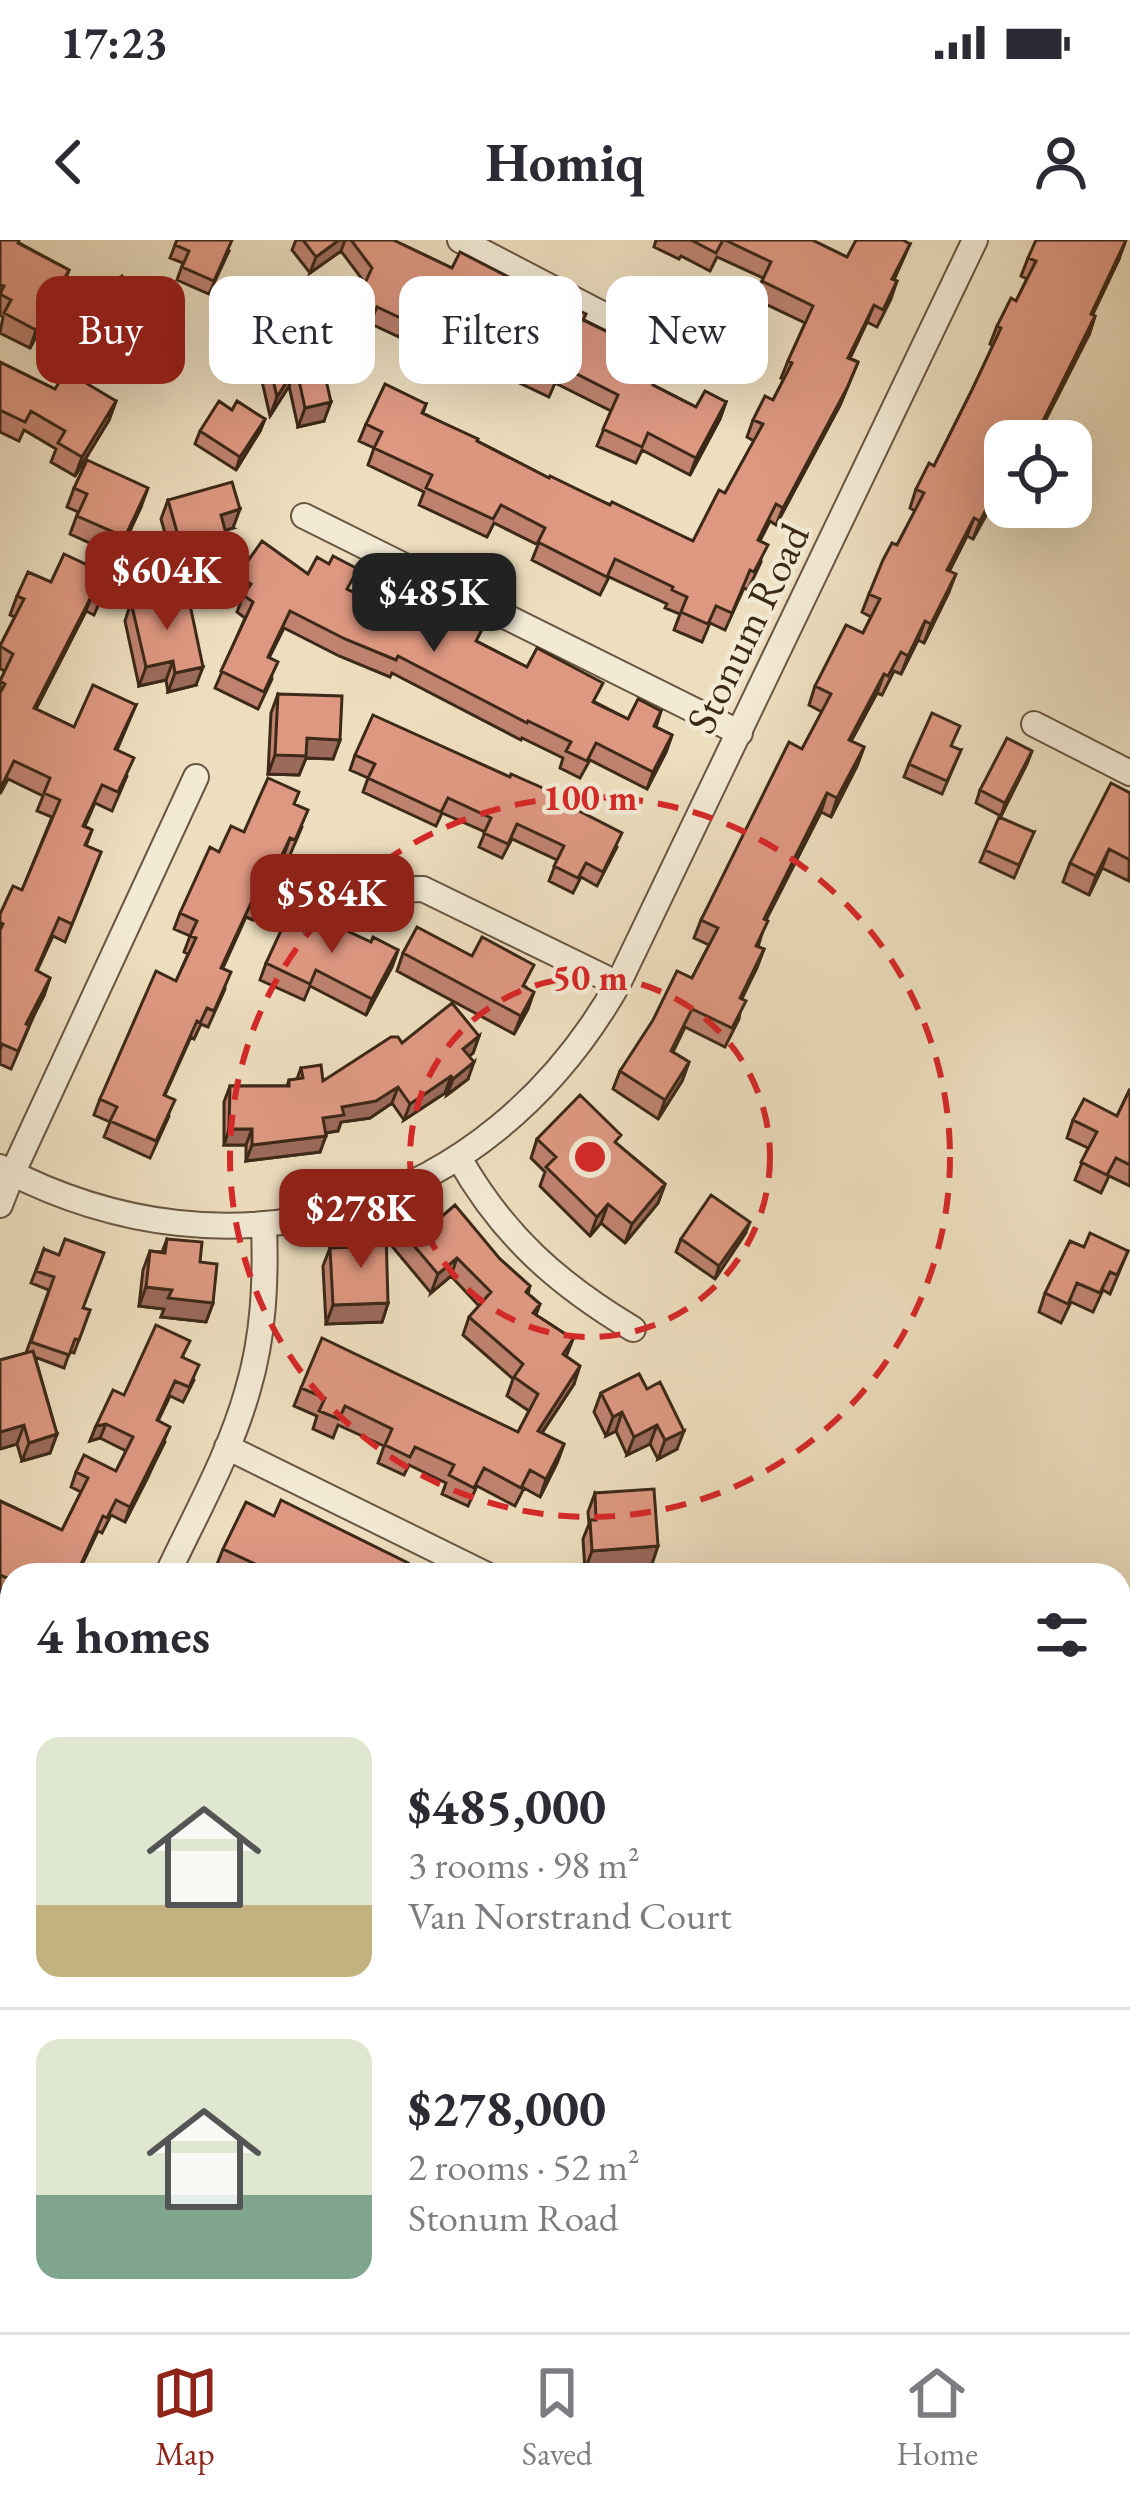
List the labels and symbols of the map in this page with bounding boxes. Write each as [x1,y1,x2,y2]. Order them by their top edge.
street label: Stonum Road [673,514,822,742]
pin: $604K [83,531,251,633]
pin: $485K [350,553,518,655]
text: 100 m [543,774,637,821]
pin: $584K [248,854,416,956]
text: 50 m [552,954,628,1001]
centre of rings [569,1136,611,1178]
pin: $278K [277,1169,445,1271]

